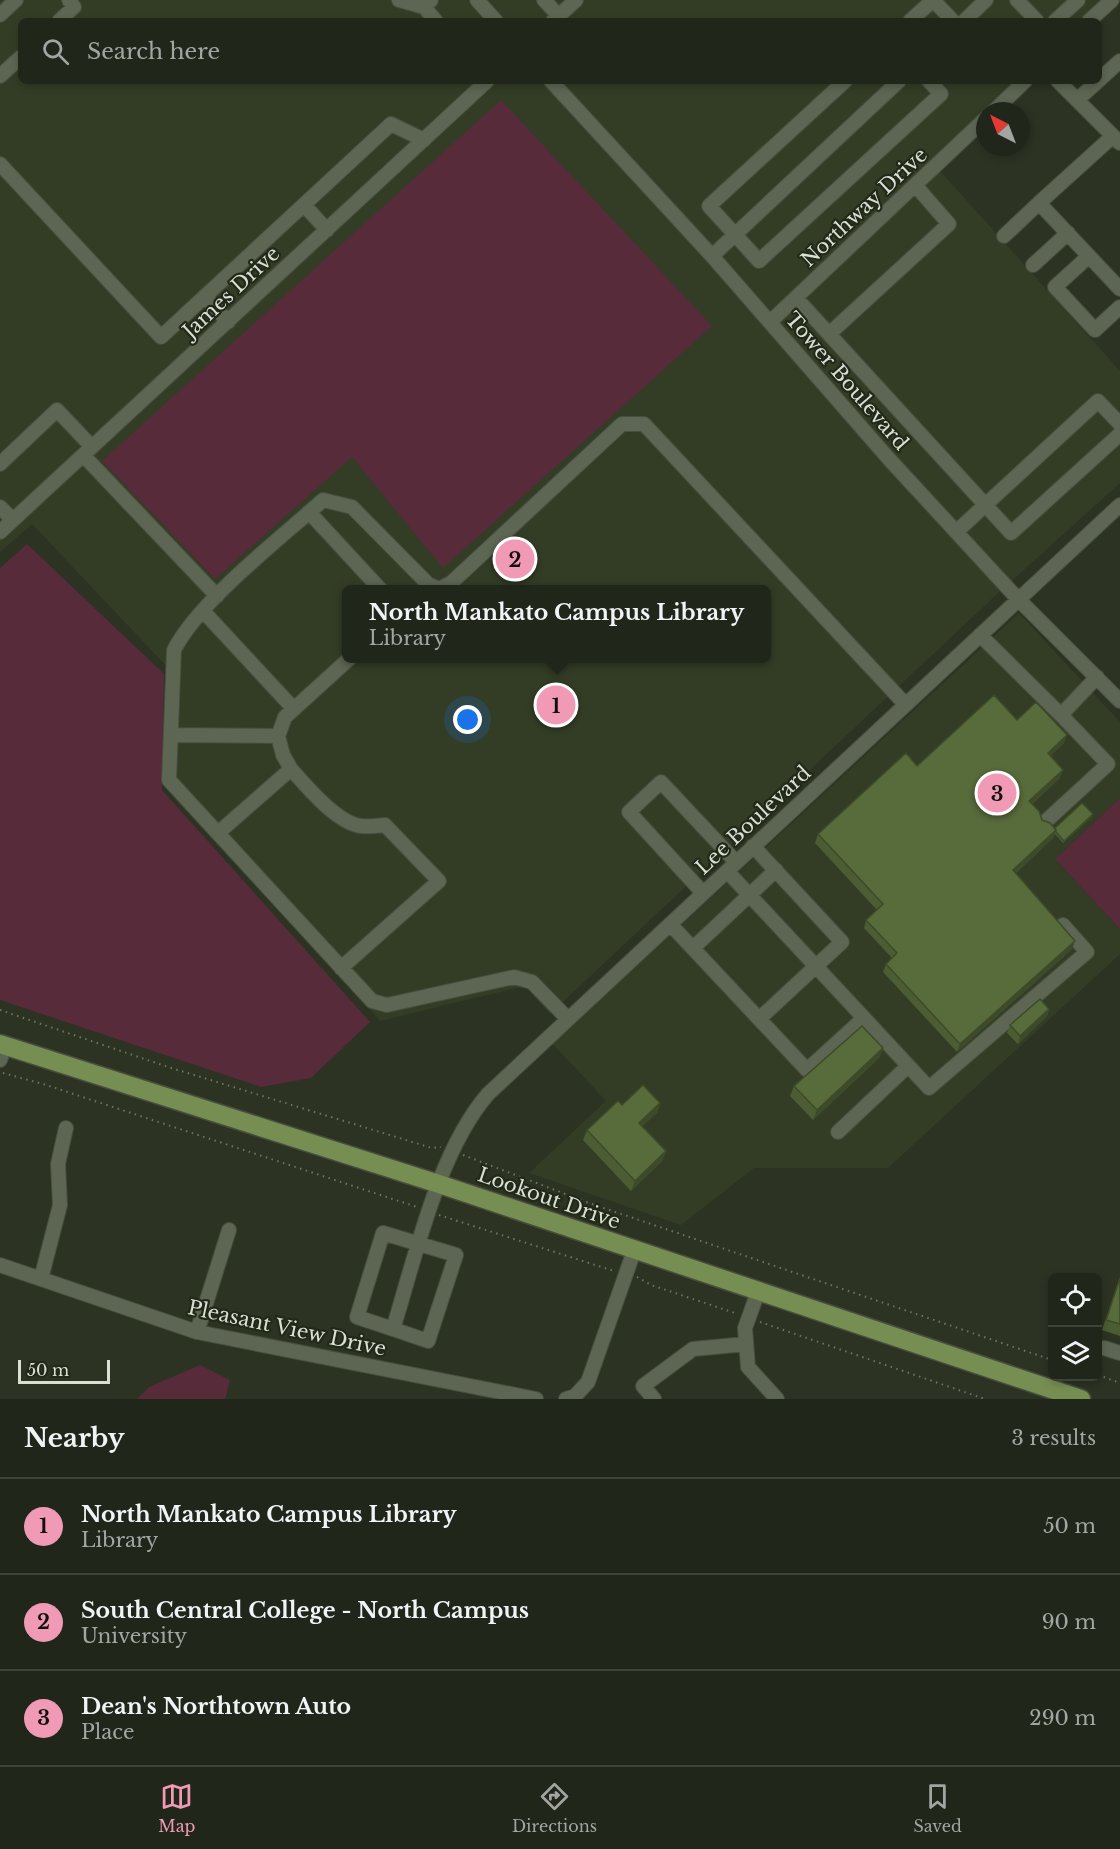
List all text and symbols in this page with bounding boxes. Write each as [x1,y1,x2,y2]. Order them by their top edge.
search box [18,18,1102,84]
icon: search [39,35,72,68]
text: Search here [87,38,220,65]
north arrow [976,102,1030,156]
street label: Northway Drive [796,142,932,272]
street label: James Drive [176,241,284,345]
street label: Tower Boulevard [781,307,913,455]
pin: 2 [496,536,534,582]
popup [342,585,771,663]
text: North Mankato Campus Library [369,599,744,626]
text: Library [369,626,446,650]
pin: 1 [536,682,576,728]
your location [453,705,482,734]
street label: Lee Boulevard [690,761,816,879]
pin: 3 [978,770,1016,816]
street label: Lookout Drive [475,1162,623,1234]
map controls [1048,1273,1102,1381]
button: locate [1048,1273,1102,1327]
street label: Pleasant View Drive [186,1295,388,1361]
button: layers [1048,1327,1102,1381]
scale bar [18,1357,110,1384]
text: 50 m [27,1360,69,1380]
text: Nearby [24,1422,125,1454]
text: 3 results [1012,1426,1096,1450]
text: North Mankato Campus Library [81,1501,457,1528]
text: 1 [39,1514,48,1538]
text: 50 m [1043,1514,1096,1538]
text: Library [81,1528,158,1552]
text: South Central College - North Campus [81,1597,529,1624]
text: 2 [37,1610,50,1634]
text: 90 m [1042,1610,1096,1634]
text: University [81,1624,187,1648]
text: Dean's Northtown Auto [81,1693,351,1720]
text: 3 [37,1706,50,1730]
text: 290 m [1029,1706,1096,1730]
text: Place [81,1720,135,1744]
tab: Map [158,1780,195,1836]
tab: Directions [512,1780,597,1836]
tab: Saved [913,1780,962,1836]

